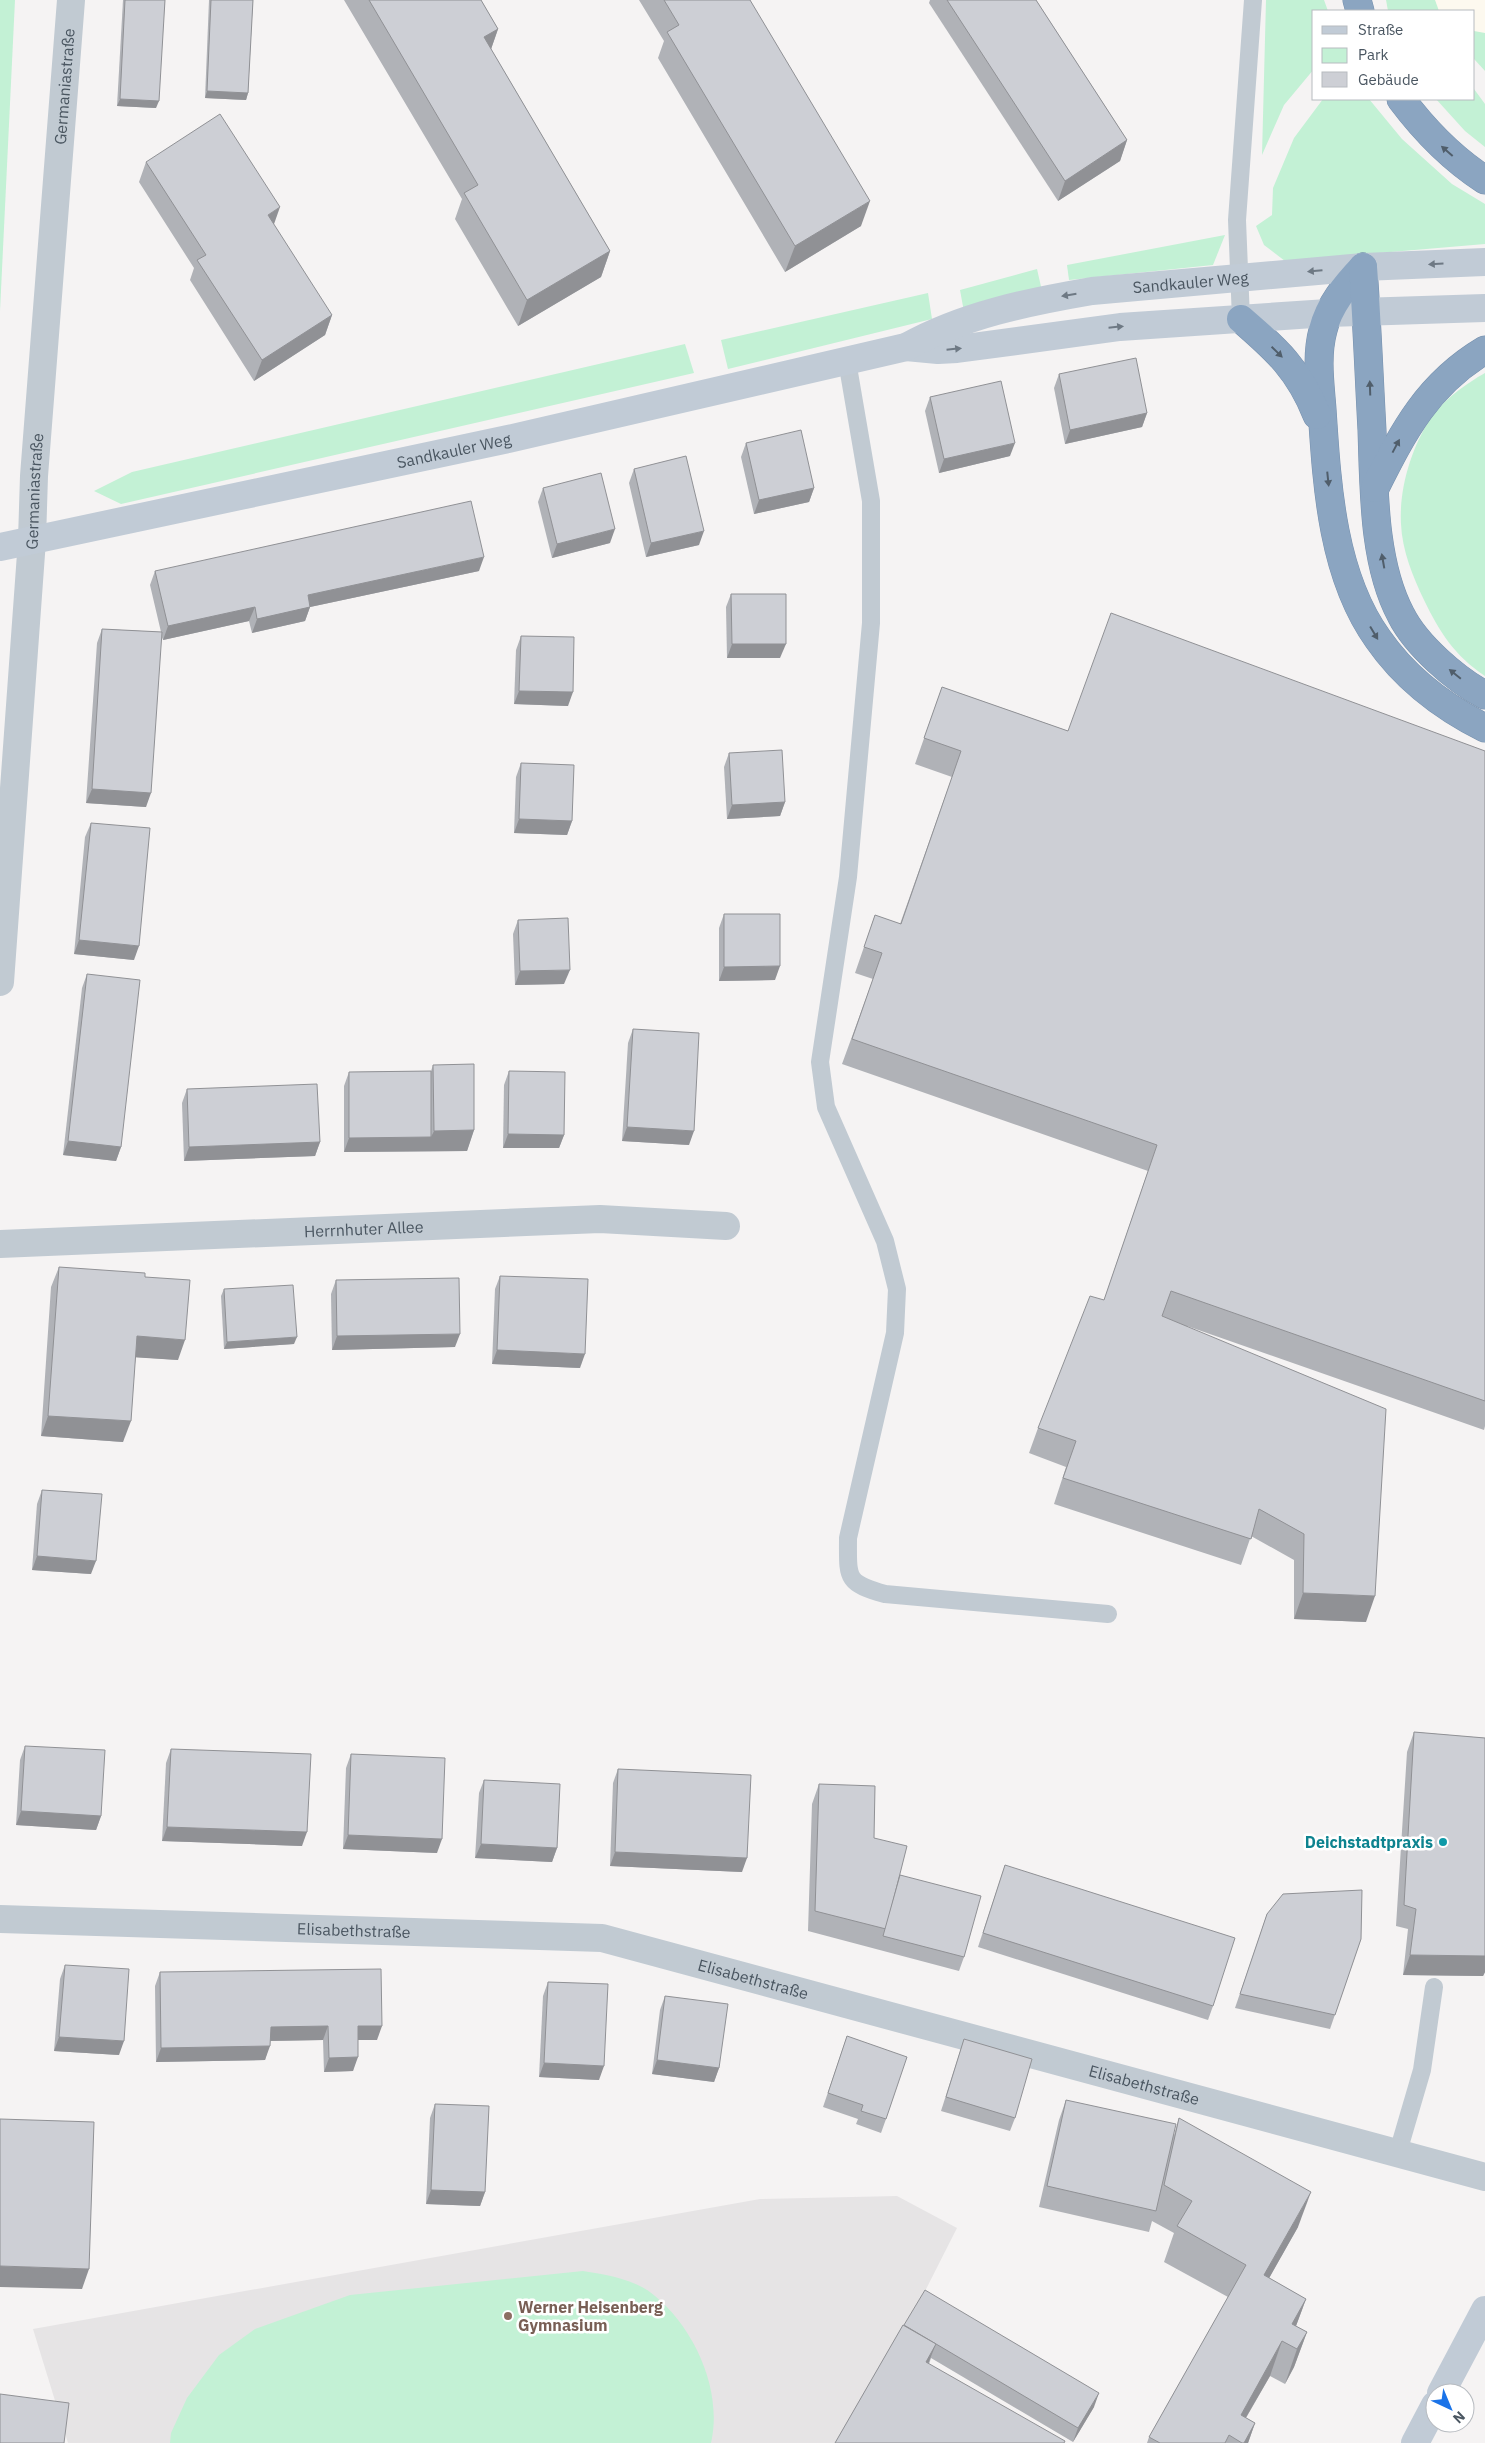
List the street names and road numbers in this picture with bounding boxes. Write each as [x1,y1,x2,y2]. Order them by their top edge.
street label: Germaniastraße [50,27,79,145]
street label: Sandkauler Weg [1132,267,1250,297]
street label: Sandkauler Weg [395,429,513,472]
street label: Germaniastraße [21,432,47,550]
street label: Herrnhuter Allee [303,1216,424,1241]
street label: Elisabethstraße [297,1918,411,1942]
street label: Elisabethstraße [696,1954,811,2003]
street label: Elisabethstraße [1087,2060,1202,2109]

